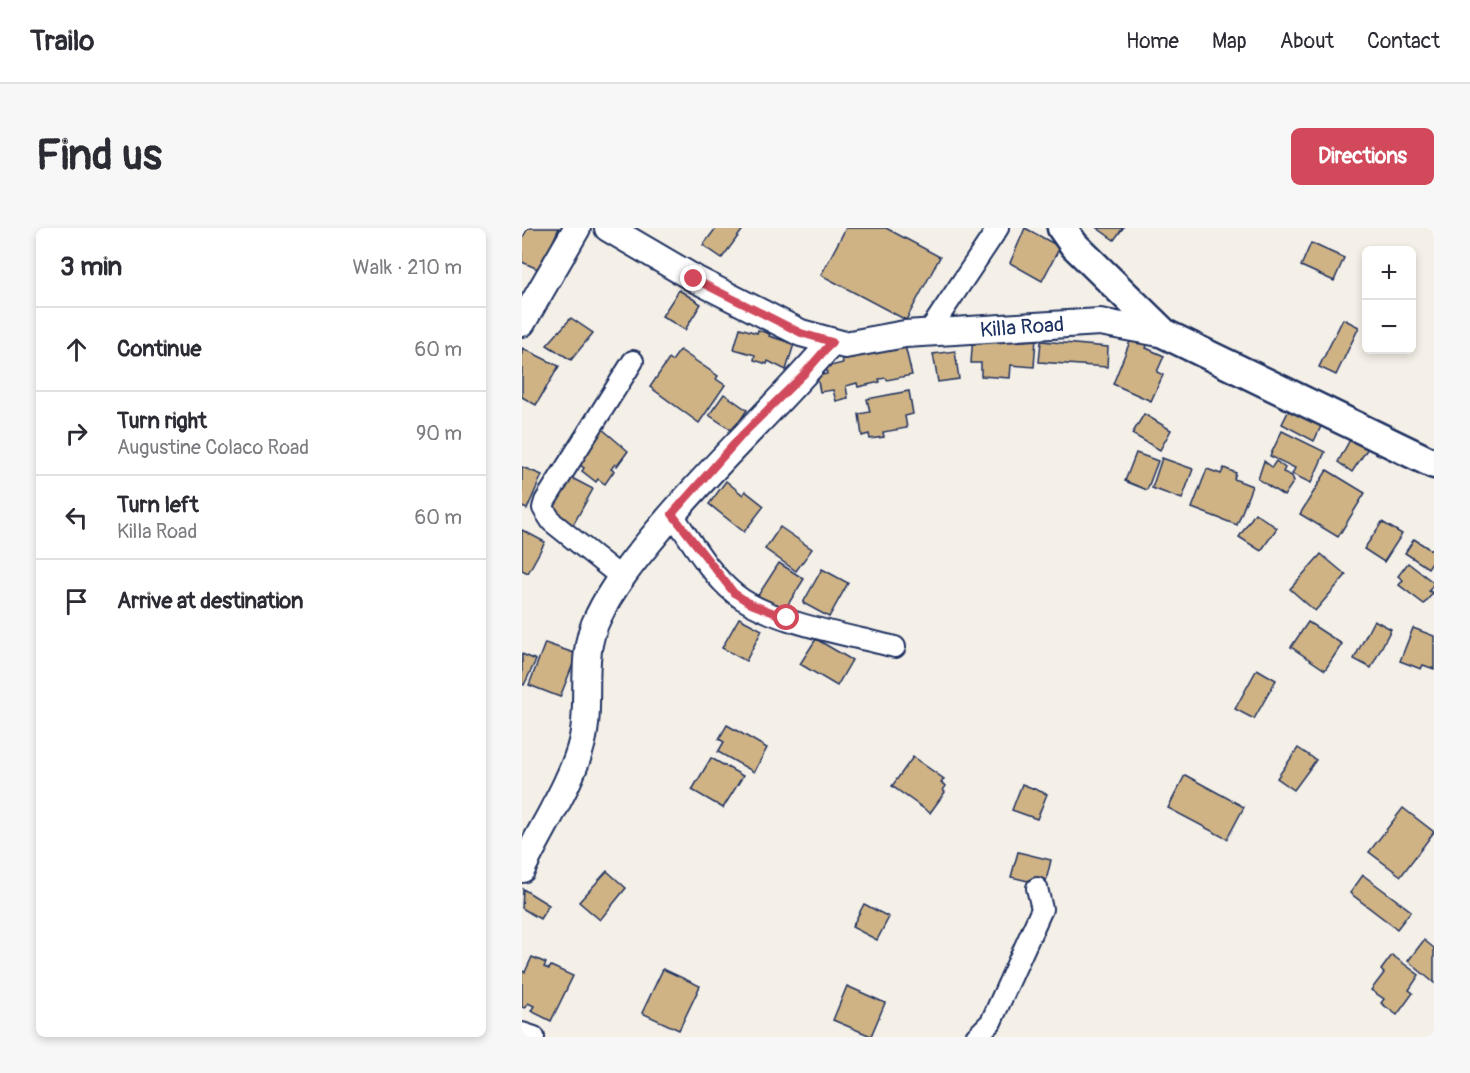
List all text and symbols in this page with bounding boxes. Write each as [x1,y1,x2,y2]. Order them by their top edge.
text: Trailo [30,24,94,59]
text: Home [1126,28,1179,55]
text: Map [1212,28,1247,55]
text: About [1280,28,1334,55]
text: Contact [1367,28,1440,55]
button: Directions [1291,128,1434,185]
text: Find us [36,130,162,182]
map controls [1362,246,1416,354]
button: + [1362,246,1416,300]
text: 3 min [60,251,122,283]
text: Walk · 210 m [353,255,462,280]
route end [680,265,706,291]
button: − [1362,300,1416,354]
street label: Killa Road [979,311,1065,344]
icon: ahead [60,333,93,366]
text: Continue [117,335,201,363]
text: 60 m [415,337,462,362]
text: Turn right [117,407,207,435]
icon: right [60,417,93,450]
text: 90 m [416,421,462,446]
text: Augustine Colaco Road [117,435,309,460]
text: Turn left [117,491,199,519]
icon: left [60,501,93,534]
text: 60 m [415,505,462,530]
text: Killa Road [117,519,197,544]
icon: arrive [60,585,93,618]
text: Arrive at destination [117,587,303,615]
route start [773,604,799,630]

